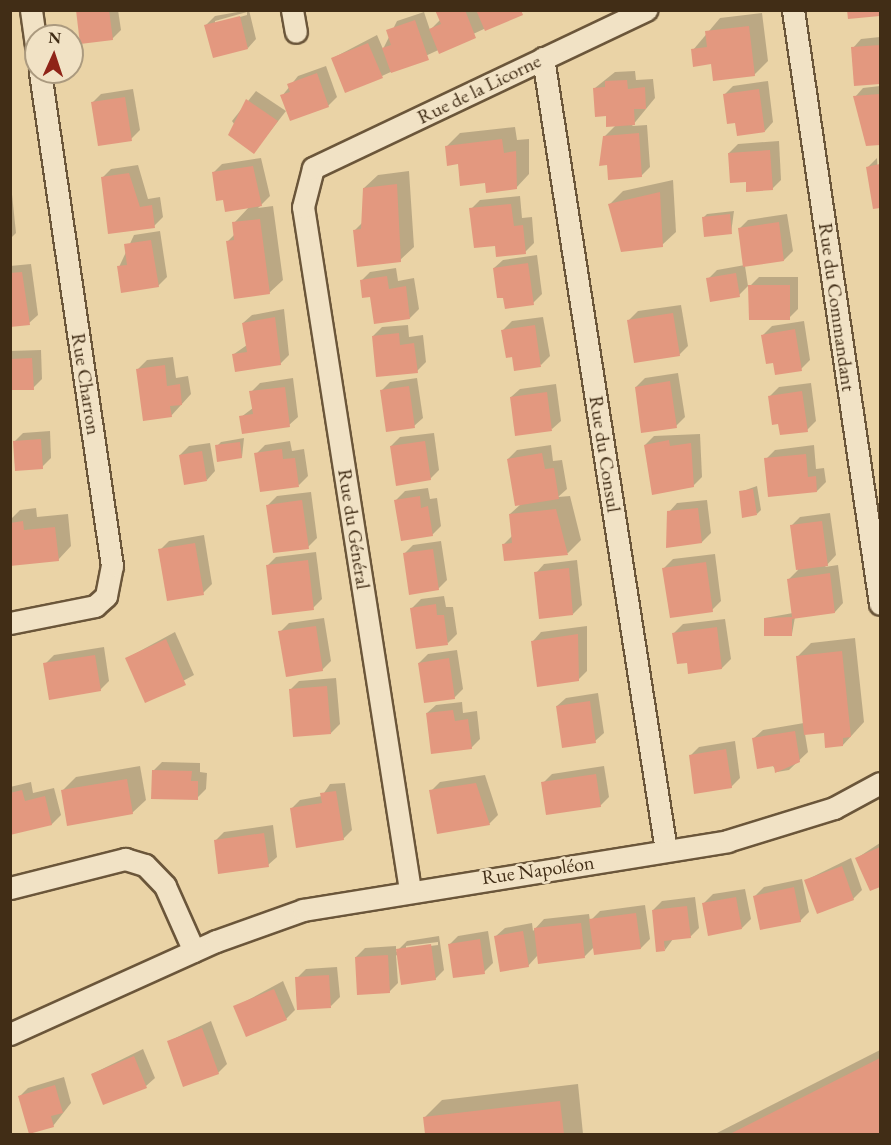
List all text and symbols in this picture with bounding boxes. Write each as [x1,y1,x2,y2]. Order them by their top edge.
north arrow [24,24,84,84]
text: N [48,27,62,48]
street label: Rue de la Licorne [413,49,545,129]
street label: Rue du Commandant [813,221,861,393]
street label: Rue Charron [66,331,106,437]
street label: Rue du Consul [584,394,626,514]
street label: Rue du Général [333,467,375,591]
street label: Rue Napoléon [480,850,596,890]

